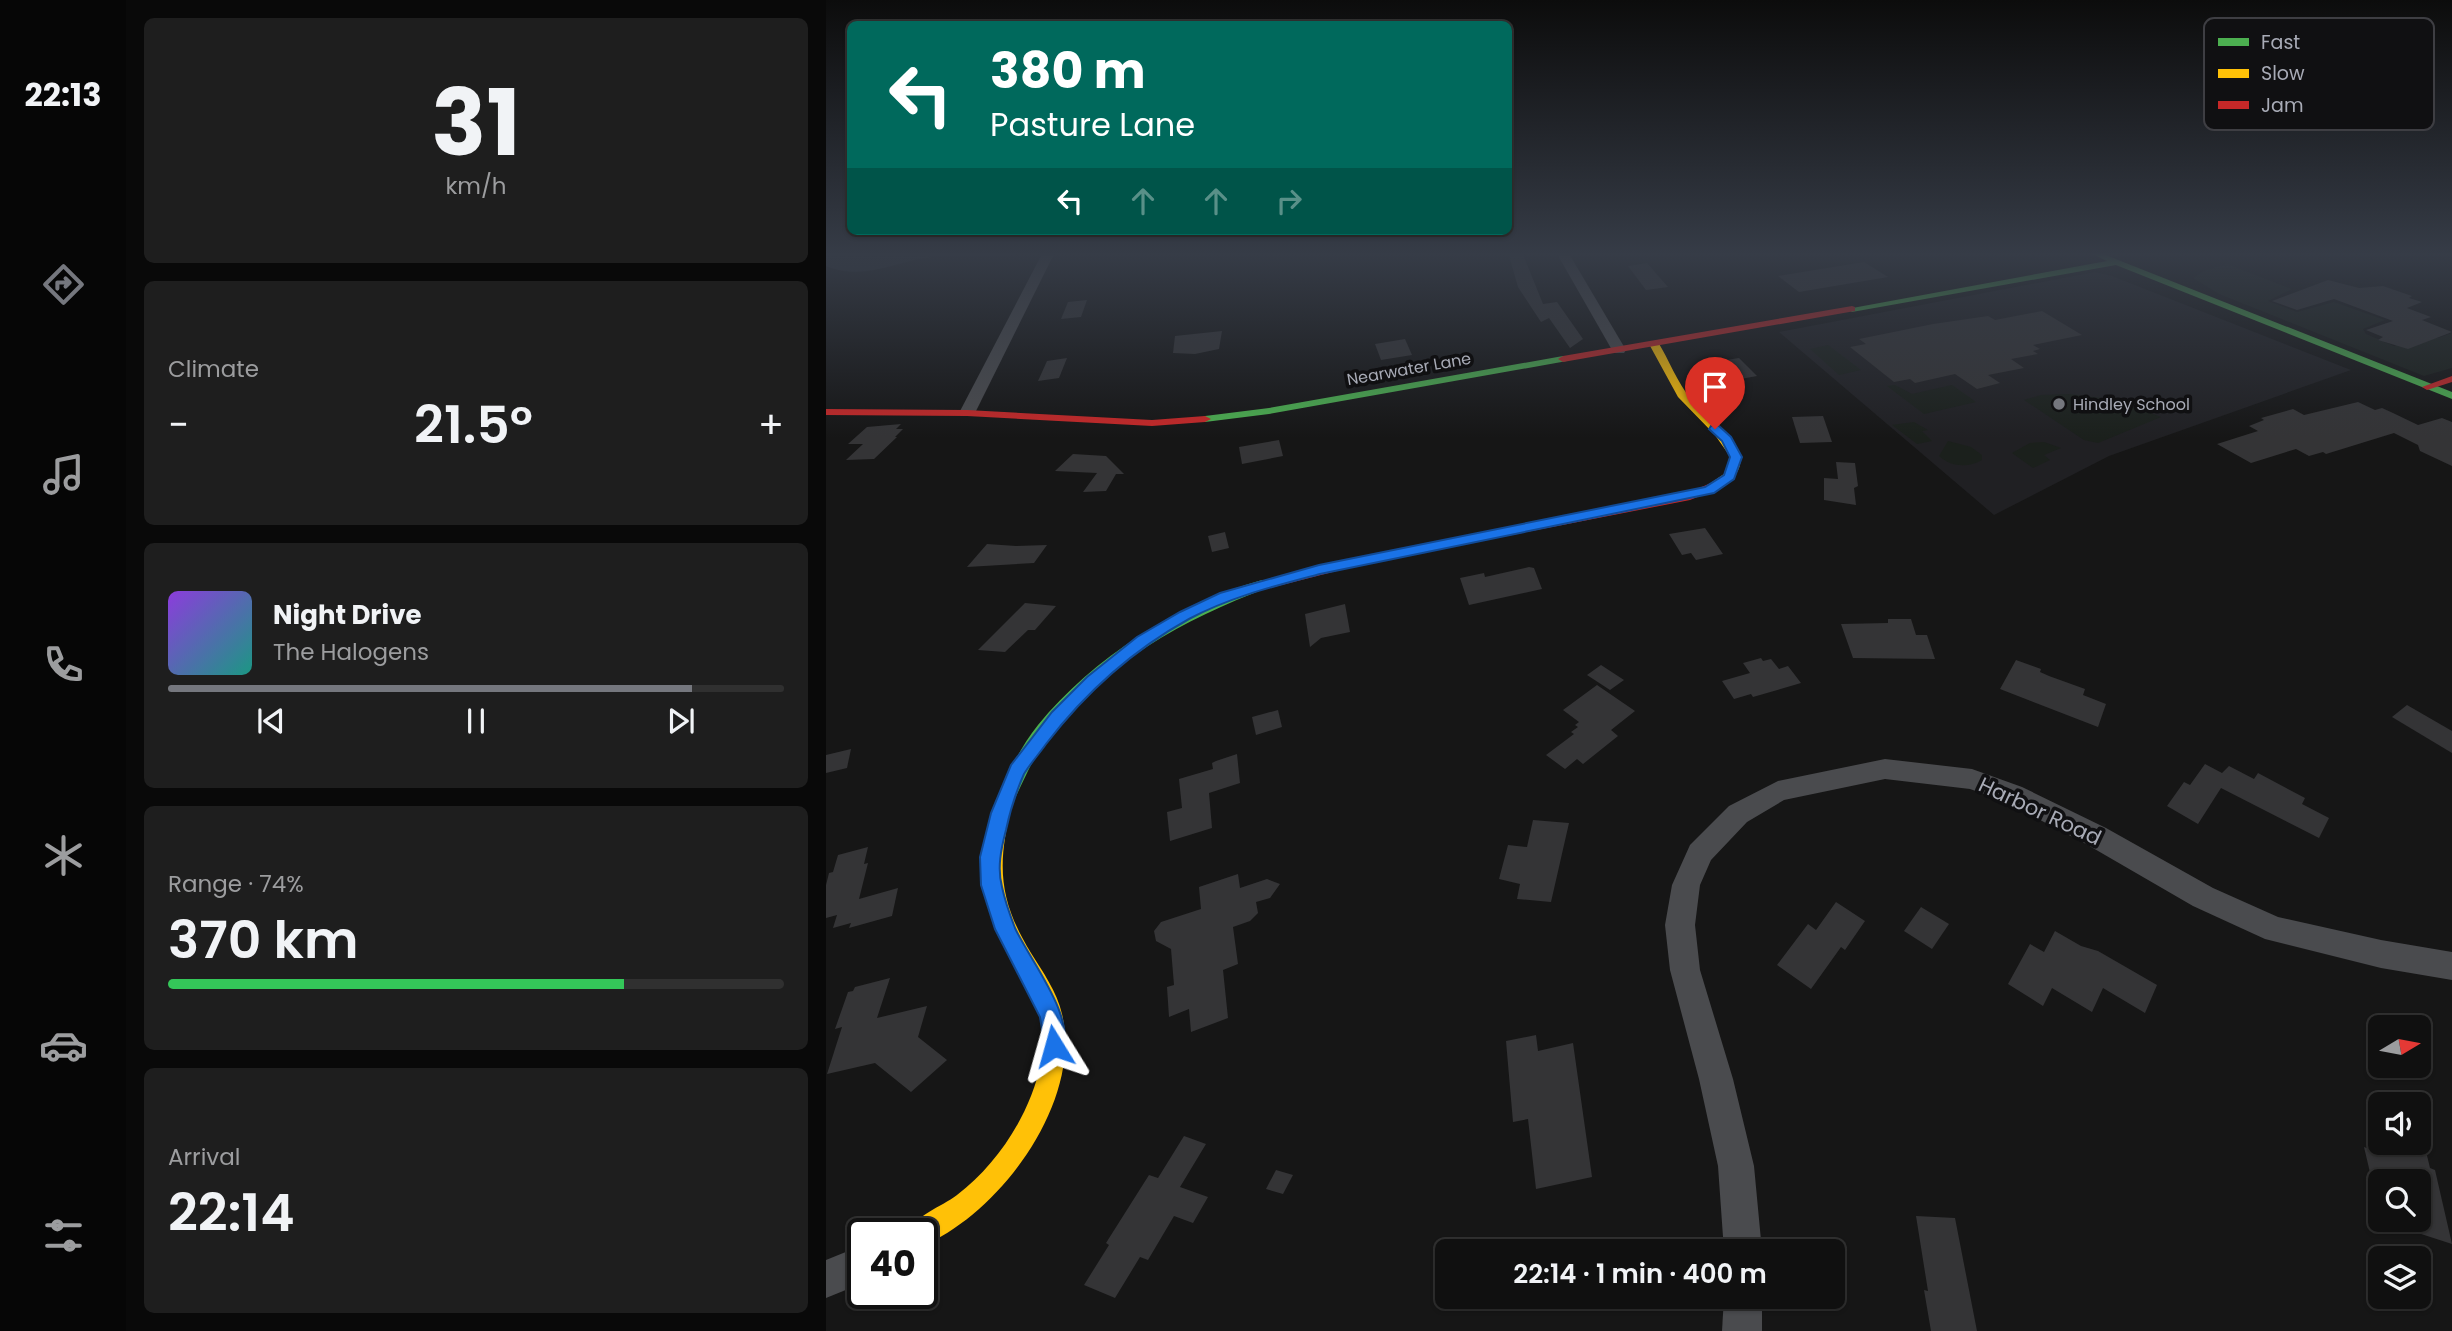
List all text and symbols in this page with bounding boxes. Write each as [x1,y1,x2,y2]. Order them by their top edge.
legend [2204,18,2434,130]
text: Fast [2261,29,2300,56]
text: 380 m [990,37,1146,105]
icon: left [875,49,966,140]
text: 31 [431,59,521,187]
text: Slow [2261,60,2305,87]
text: 22:13 [24,72,102,117]
text: Jam [2261,92,2303,119]
text: Pasture Lane [990,102,1195,147]
text: km/h [445,170,507,202]
icon: left [1051,182,1089,220]
icon: ahead [1124,182,1162,220]
icon: ahead [1197,182,1235,220]
icon: right [1270,182,1308,220]
icon: directions [39,260,88,309]
street label: Nearwater Lane [1345,347,1473,391]
text: Climate [168,353,259,385]
pin [1685,357,1745,429]
icon: arrive [1696,368,1734,406]
text: 21.5° [414,388,533,461]
place label: Hindley School [2073,393,2190,416]
marker: Hindley School [2051,396,2067,412]
text: − [168,398,189,451]
text: + [758,398,784,451]
icon: music [39,450,88,499]
text: Night Drive [273,597,421,633]
text: The Halogens [273,636,429,668]
icon: phone [39,640,88,689]
icon: previous [252,702,290,740]
icon: pause [457,702,495,740]
icon: next [662,702,700,740]
street label: Harbor Road [1974,770,2106,852]
icon: climate [39,831,88,880]
text: Range · 74% [168,868,304,900]
text: 370 km [168,903,358,976]
position arrow [1017,1009,1091,1083]
north arrow [2368,1015,2431,1078]
map controls [2368,1015,2431,1309]
icon: car [39,1021,88,1070]
button: sound [2368,1092,2431,1155]
text: Arrival [168,1141,240,1173]
button: search [2368,1169,2431,1232]
text: 22:14 [168,1176,295,1249]
icon: filters [39,1211,88,1260]
speed limit sign: 40 [847,1218,938,1309]
button: layers [2368,1246,2431,1309]
text: 22:14 · 1 min · 400 m [1513,1256,1767,1292]

